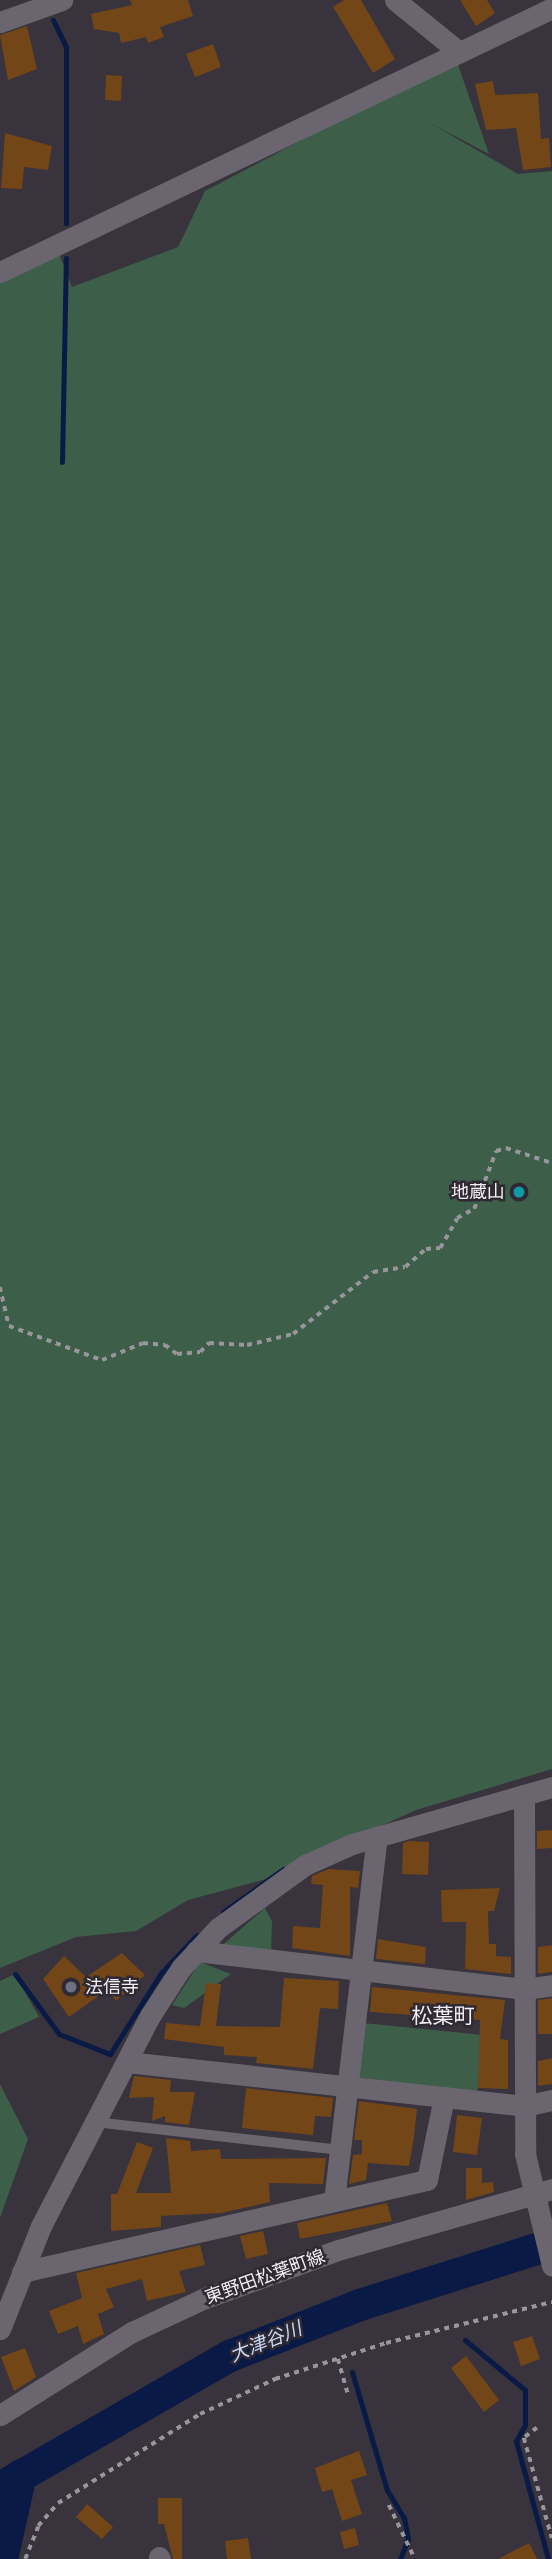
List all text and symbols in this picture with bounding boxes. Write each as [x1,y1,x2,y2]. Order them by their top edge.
place label: 地蔵山 [451,1181,505,1203]
marker: 地蔵山 [511,1184,527,1200]
place label: 法信寺 [85,1976,139,1998]
marker: 法信寺 [63,1979,79,1995]
district label: 松葉町 [412,2003,474,2029]
street label: 東野田松葉町線 [202,2245,328,2309]
water label: 大津谷川 [226,2318,306,2368]

